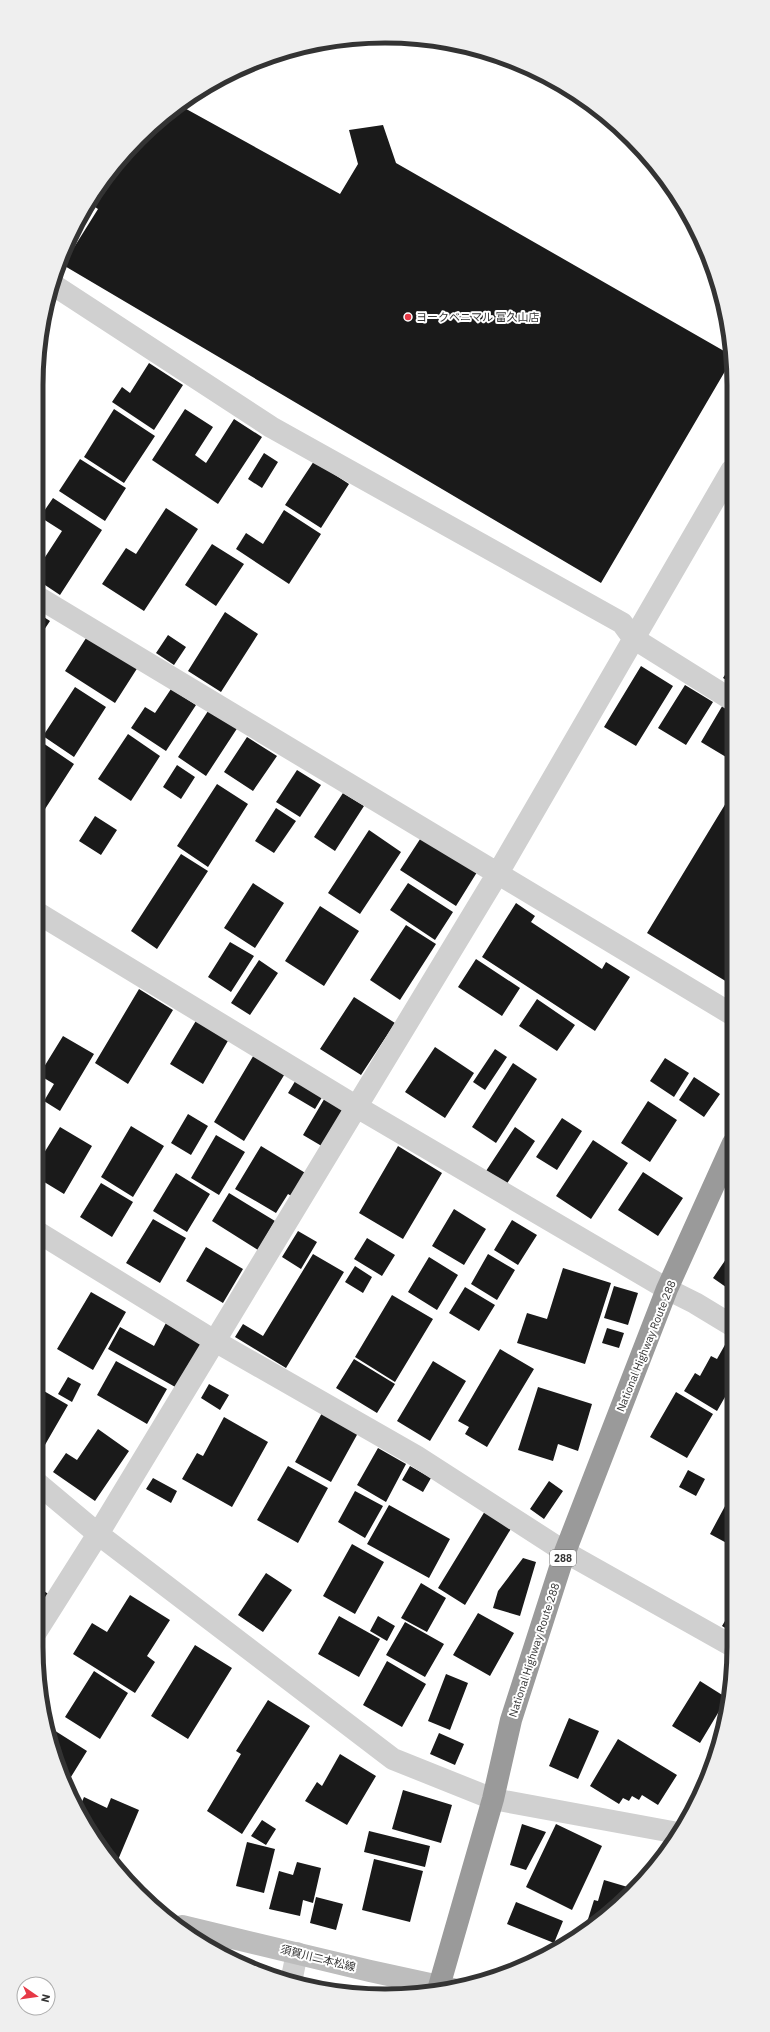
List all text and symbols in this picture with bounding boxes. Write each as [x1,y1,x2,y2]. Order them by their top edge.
place label: ヨークベニマル 富久山店 [416,310,540,324]
marker: ヨークベニマル 富久山店 [403,312,413,322]
street label: National Highway Route 288 [613,1278,679,1414]
road number: 288 [550,1550,576,1566]
street label: National Highway Route 288 [506,1581,562,1719]
street label: 須賀川二本松線 [279,1942,357,1974]
north arrow [16,1976,56,2016]
text: N [38,1993,53,2004]

